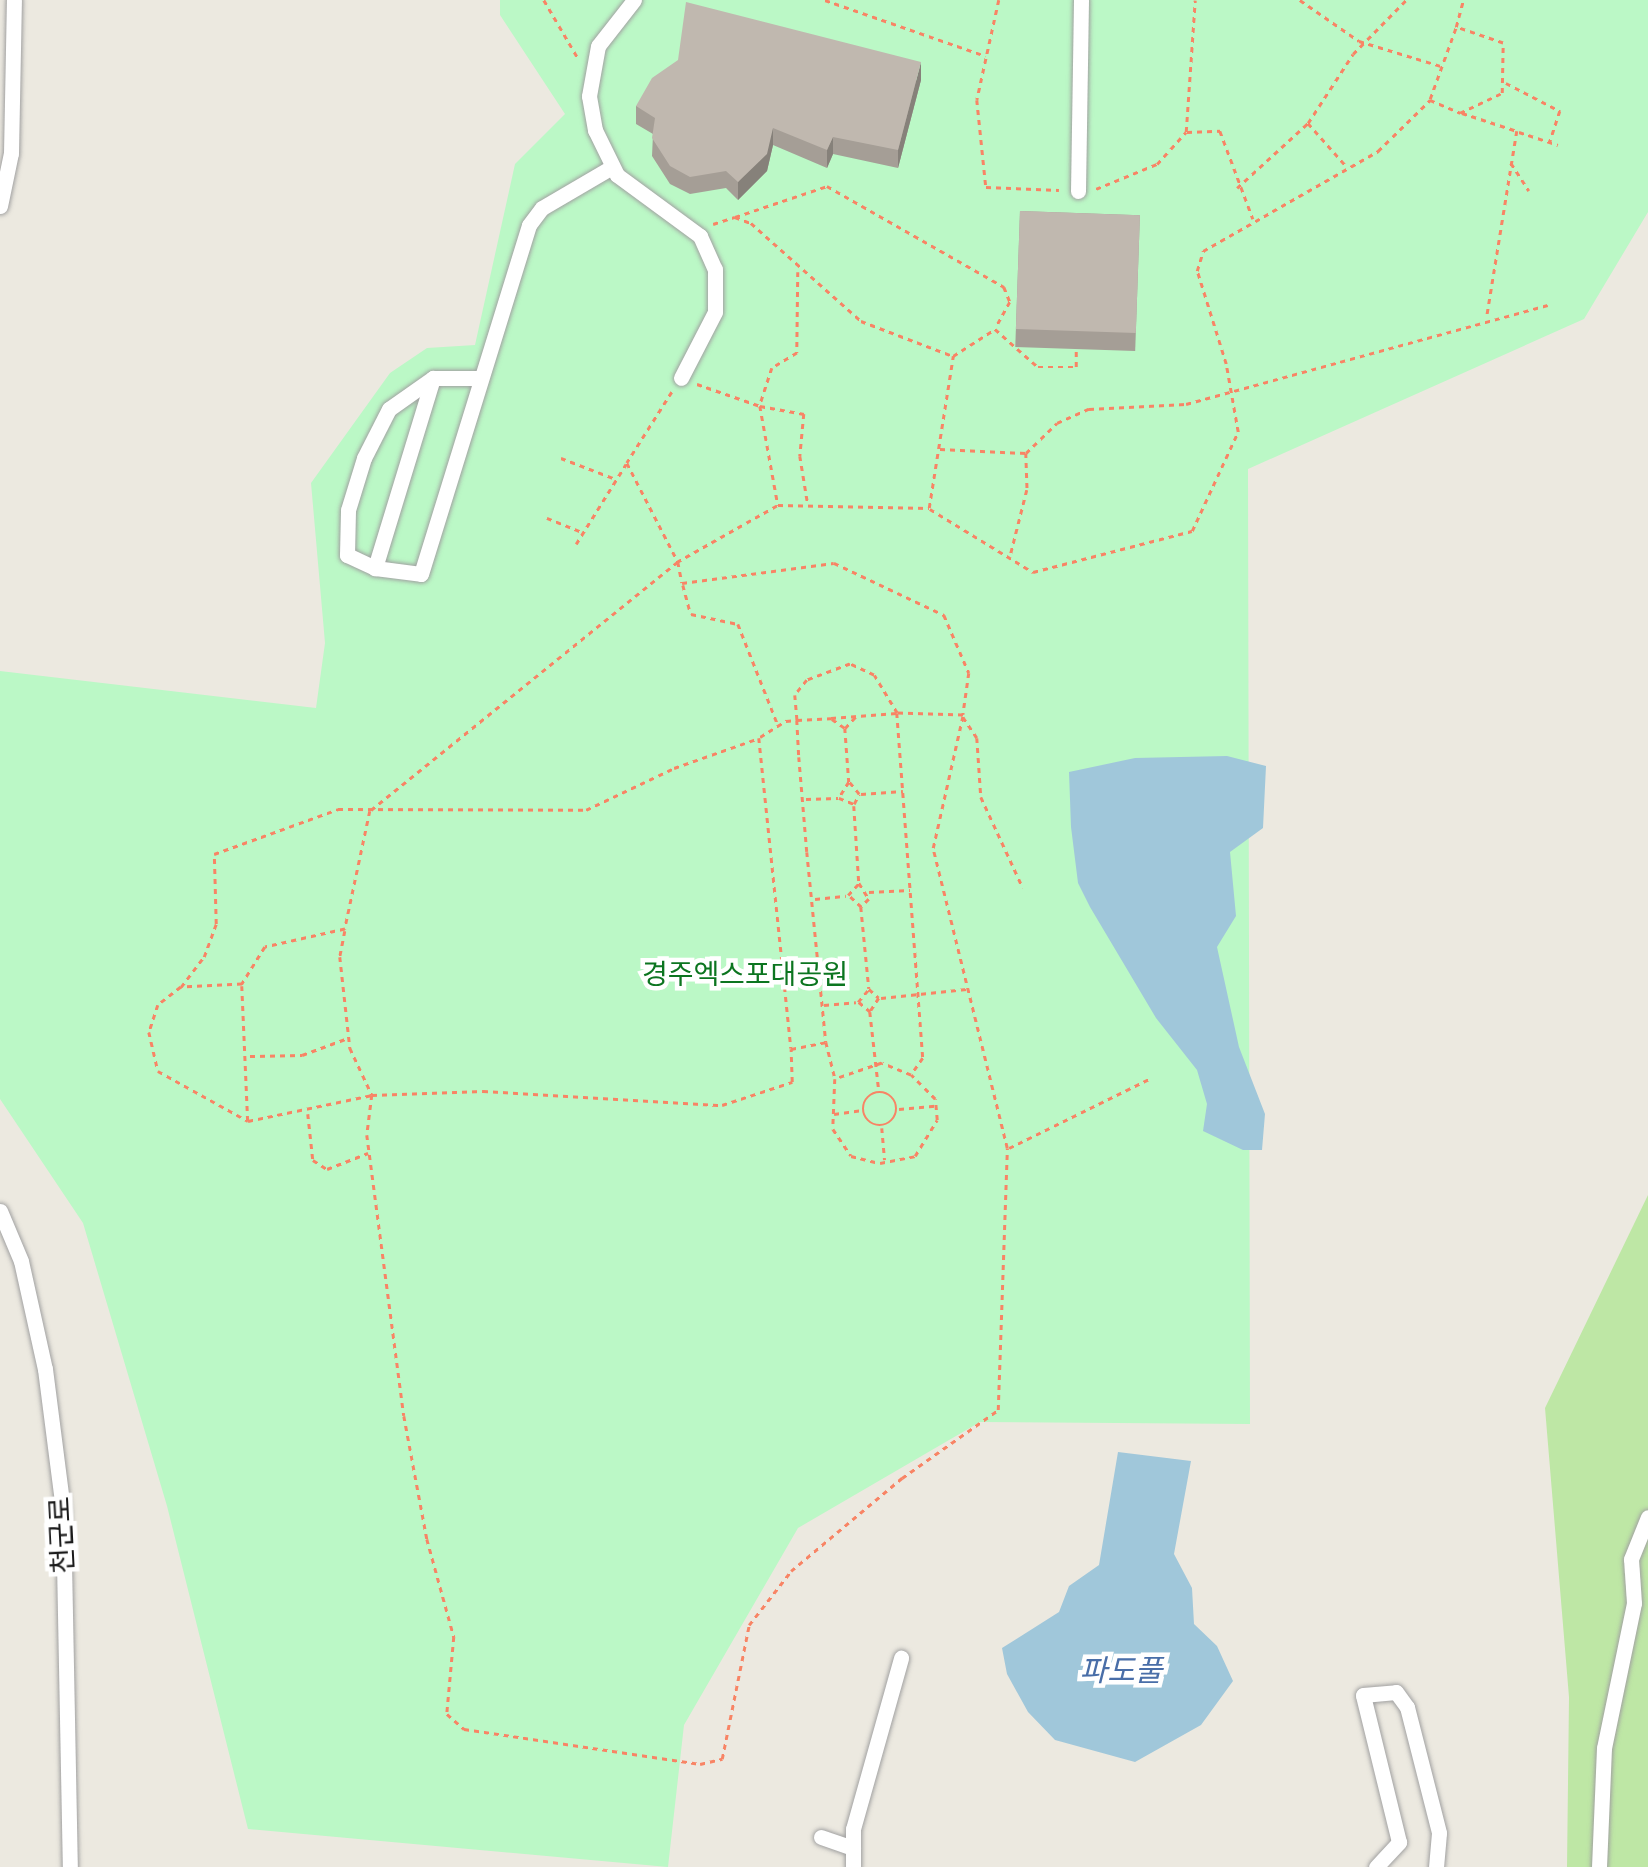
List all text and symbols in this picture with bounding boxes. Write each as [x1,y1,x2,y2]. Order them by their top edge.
park label: 경주엑스포대공원 [642,958,848,992]
street label: 천군로 [43,1496,81,1574]
water label: 파도풀 [1080,1653,1162,1689]

